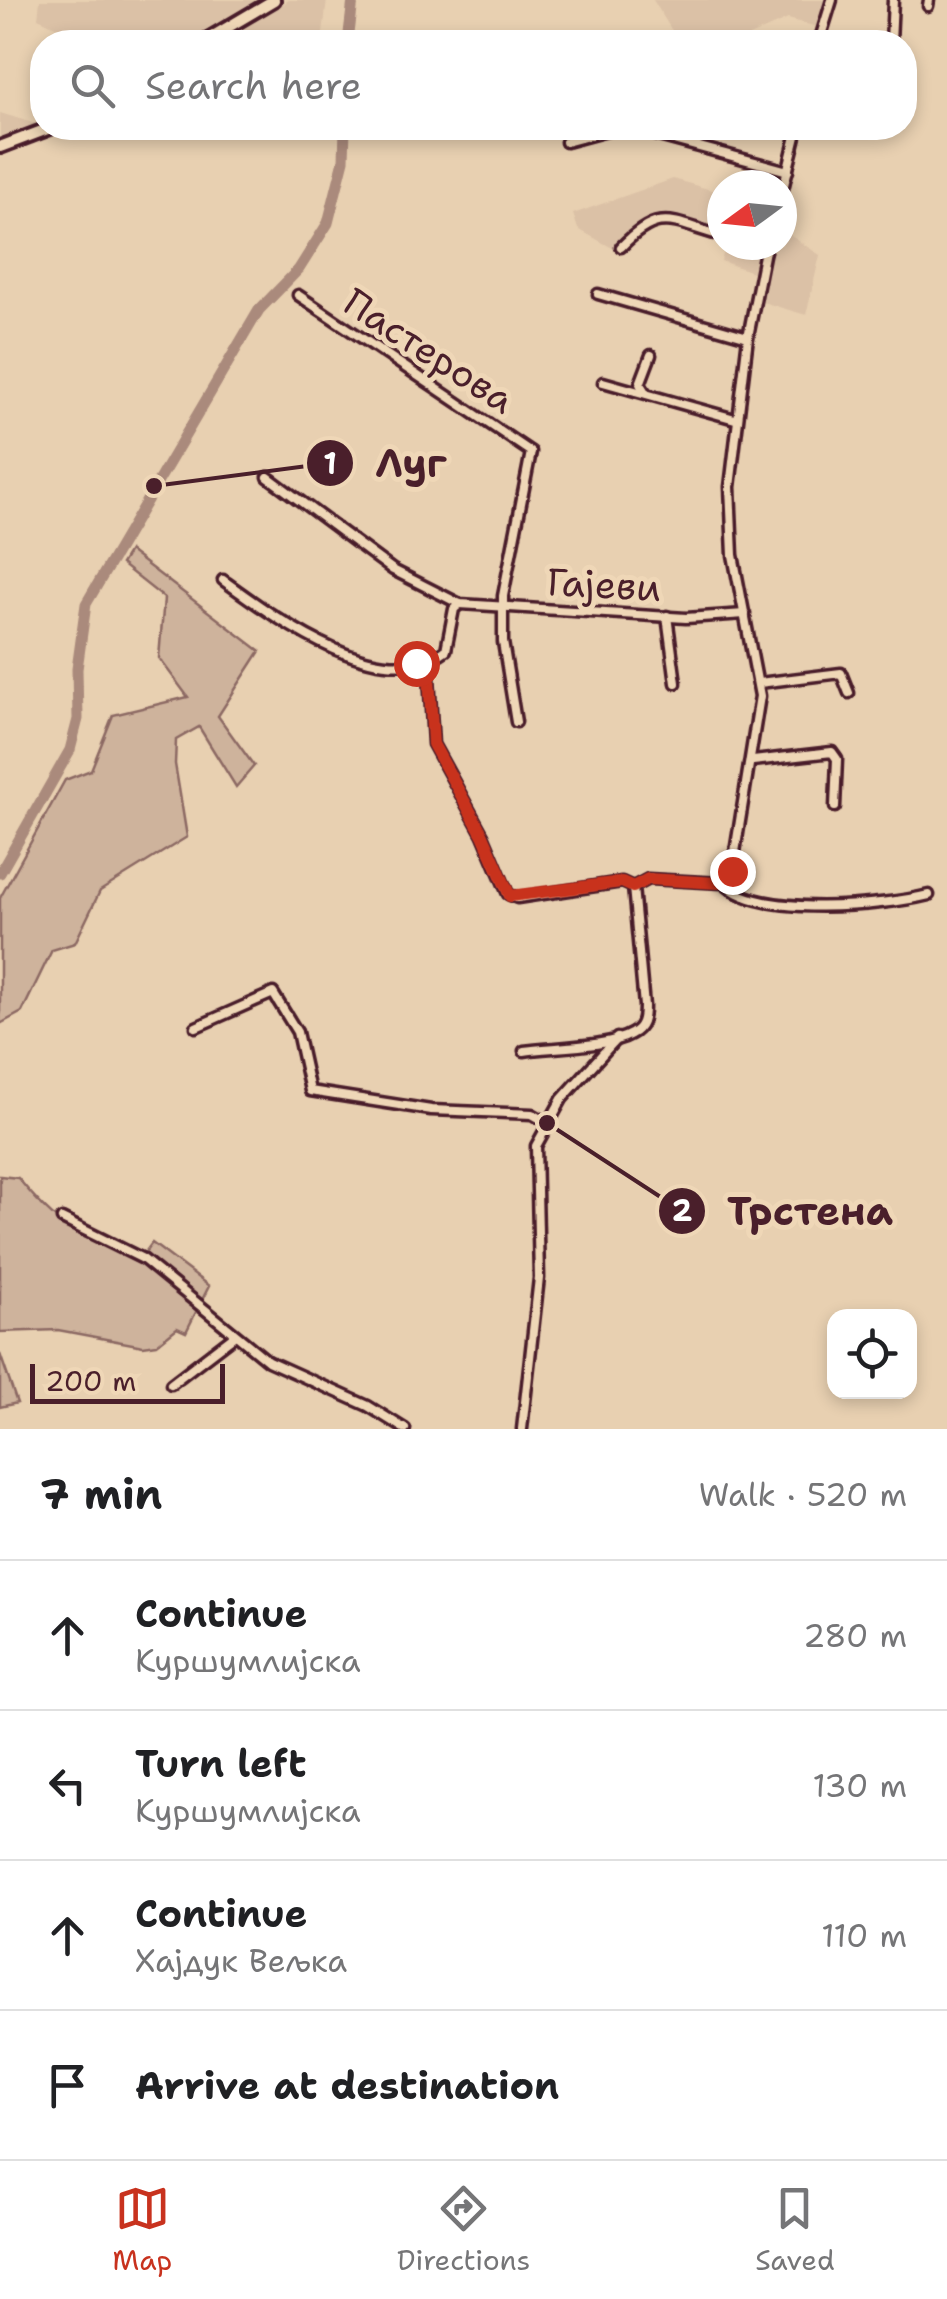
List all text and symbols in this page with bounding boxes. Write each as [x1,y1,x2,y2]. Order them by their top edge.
search box [30,30,917,140]
icon: search [65,58,120,113]
text: Search here [145,60,362,111]
north arrow [707,170,797,260]
street label: Пастерова [334,276,525,425]
callout: Луг [305,428,467,498]
text: Луг [375,436,448,490]
text: 1 [323,443,337,484]
street label: Гајеви [546,556,662,613]
route start [394,641,440,687]
route end [710,849,756,895]
callout: Трстена [657,1176,913,1246]
text: Трстена [727,1184,893,1238]
text: 2 [672,1190,693,1231]
map controls [827,1309,917,1399]
button: locate [827,1309,917,1399]
scale bar [30,1359,225,1404]
text: 200 m [45,1362,136,1400]
text: 7 min [40,1466,162,1522]
text: Walk · 520 m [699,1473,907,1516]
text: Continue [135,1588,307,1639]
icon: ahead [40,1608,95,1663]
text: 280 m [803,1614,907,1657]
text: Куршумлијска [135,1639,361,1682]
text: Turn left [135,1738,307,1789]
icon: left [40,1758,95,1813]
text: 130 m [812,1764,907,1807]
text: Куршумлијска [135,1789,361,1832]
text: Continue [135,1888,307,1939]
icon: ahead [40,1908,95,1963]
text: 110 m [821,1914,907,1957]
text: Хајдук Вељка [135,1939,347,1982]
icon: arrive [40,2058,95,2113]
text: Arrive at destination [135,2060,559,2111]
tab: Map [112,2181,172,2279]
tab: Directions [397,2181,530,2279]
tab: Saved [755,2181,835,2279]

